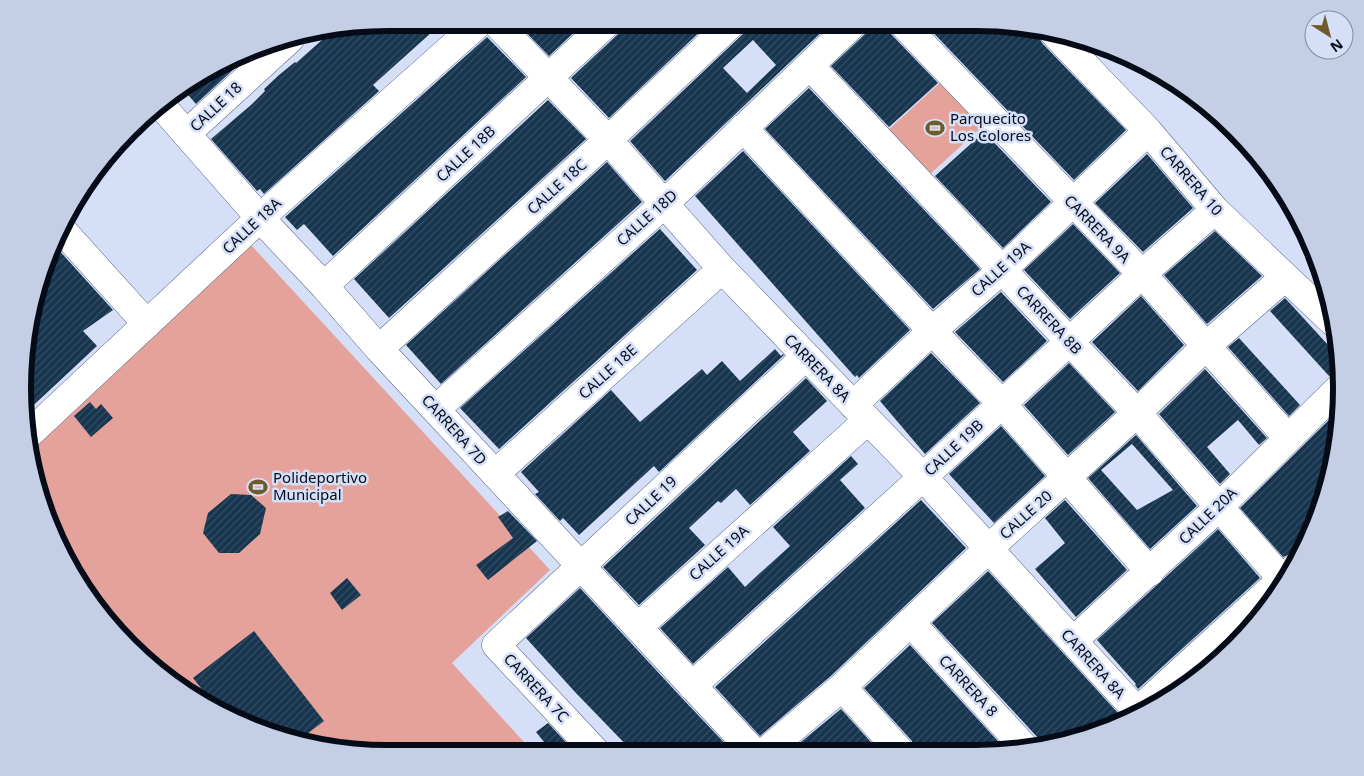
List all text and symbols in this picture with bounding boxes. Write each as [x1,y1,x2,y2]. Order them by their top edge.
north arrow [1304,10,1354,60]
text: N [1327,35,1347,57]
street label: CALLE 18 [185,77,246,135]
place label: Parquecito Los Colores [950,108,1031,145]
sports icon: Parquecito Los Colores [924,117,946,139]
street label: CALLE 18B [431,121,499,186]
street label: CARRERA 10 [1156,141,1228,219]
street label: CALLE 18C [522,154,591,218]
street label: CALLE 18D [612,185,681,250]
street label: CARRERA 9A [1060,190,1135,267]
street label: CALLE 18A [218,193,285,258]
street label: CALLE 19A [966,236,1035,300]
street label: CARRERA 8B [1013,281,1087,358]
street label: CARRERA 8A [780,329,855,406]
street label: CALLE 18E [574,340,641,403]
street label: CARRERA 7D [418,390,492,469]
street label: CALLE 19B [919,415,987,480]
place label: Polideportivo Municipal [273,467,367,504]
street label: CALLE 19 [620,471,681,529]
sports icon: Polideportivo Municipal [247,476,269,498]
street label: CALLE 20A [1174,482,1241,548]
street label: CALLE 20 [995,485,1056,543]
street label: CALLE 19A [684,520,753,584]
street label: CARRERA 8A [1057,624,1131,703]
street label: CARRERA 7C [500,649,574,726]
street label: CARRERA 8 [935,650,1002,720]

